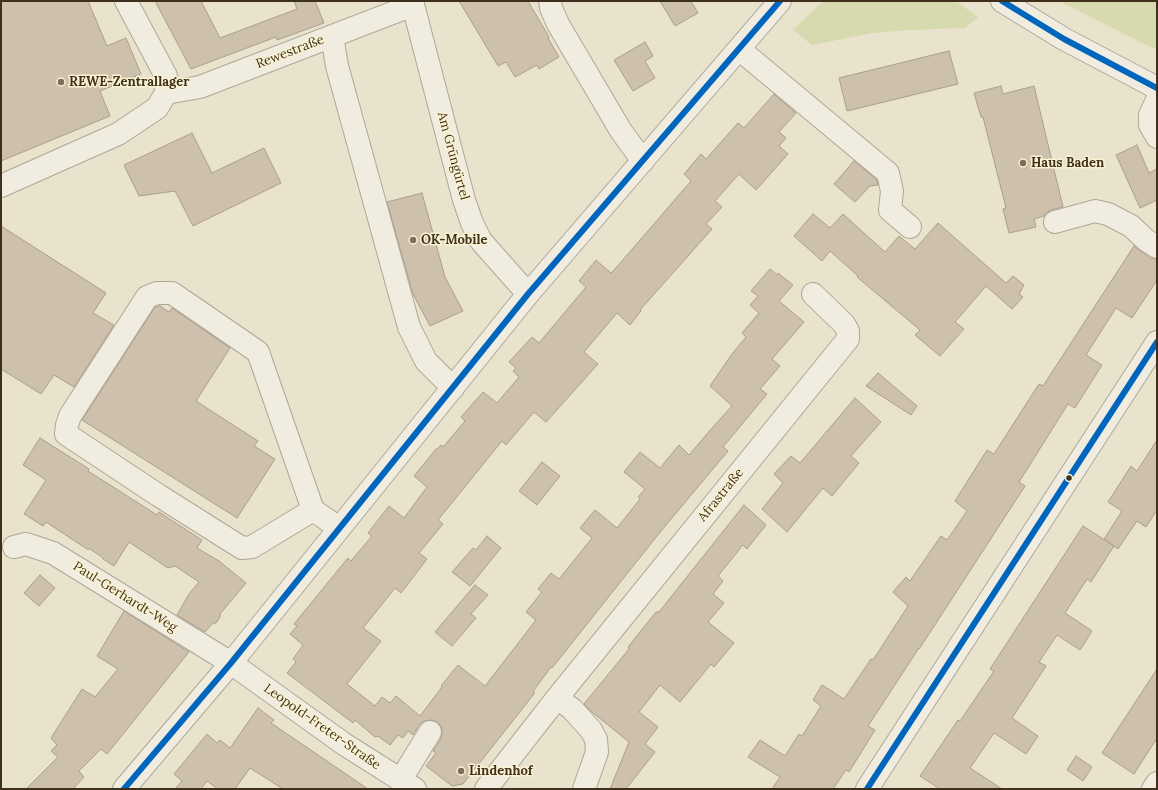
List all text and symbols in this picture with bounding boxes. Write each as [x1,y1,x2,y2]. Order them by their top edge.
street label: Rewestraße [254,32,326,72]
place label: REWE-Zentrallager [69,74,189,90]
marker: REWE-Zentrallager [56,77,66,87]
street label: Am Grüngürtel [434,110,472,202]
place label: Haus Baden [1031,155,1104,171]
marker: Haus Baden [1018,158,1028,168]
place label: OK-Mobile [421,232,488,248]
marker: OK-Mobile [408,235,418,245]
street label: Afrastraße [695,465,747,525]
unlabelled marker [1064,473,1074,483]
street label: Paul-Gerhardt-Weg [70,559,180,635]
street label: Leopold-Freter-Straße [261,681,383,773]
place label: Lindenhof [469,763,533,779]
marker: Lindenhof [456,766,466,776]

